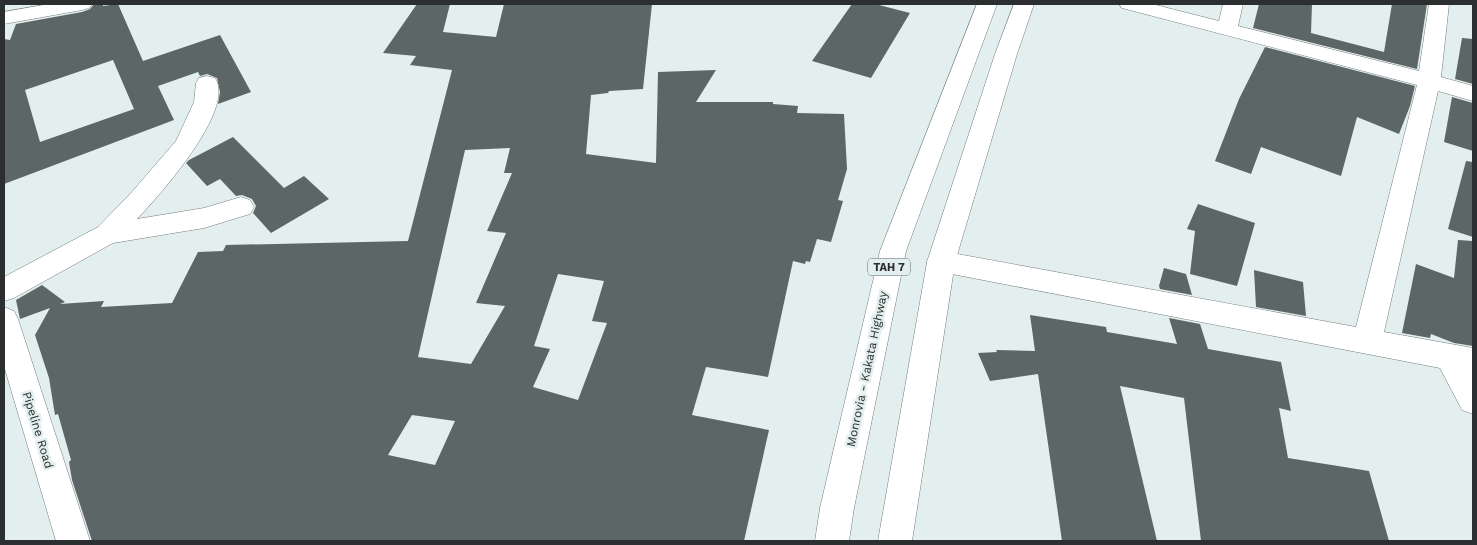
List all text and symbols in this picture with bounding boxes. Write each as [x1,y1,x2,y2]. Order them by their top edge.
road number: TAH 7 [868,258,910,276]
street label: Monrovia - Kakata Highway [844,289,890,448]
street label: Pipeline Road [20,390,56,470]

